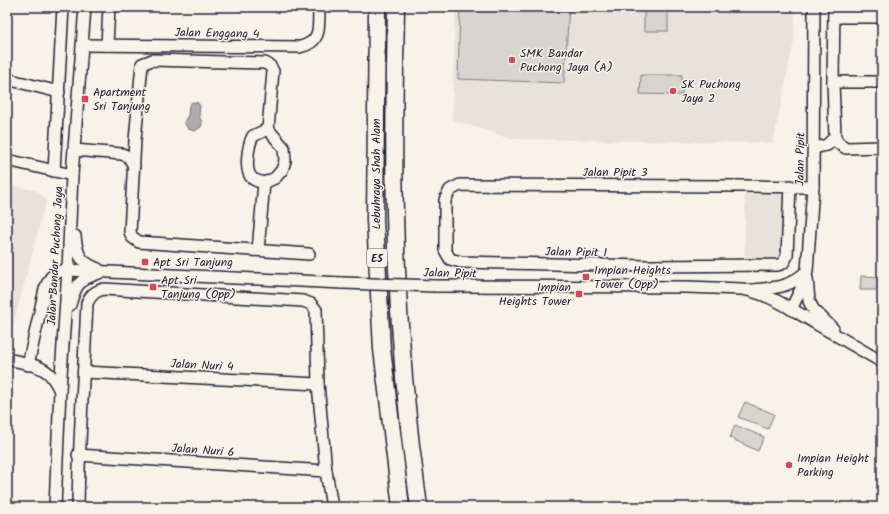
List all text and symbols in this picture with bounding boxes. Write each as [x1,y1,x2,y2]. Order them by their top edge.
street label: Jalan Enggang 4 [174,23,260,44]
place label: SMK Bandar Puchong Jaya (A) [520,44,613,77]
marker: SMK Bandar Puchong Jaya (A) [507,55,517,65]
place label: SK Puchong Jaya 2 [681,75,741,108]
place label: Apartment Sri Tanjung [93,83,151,116]
marker: SK Puchong Jaya 2 [668,86,678,96]
marker: Apartment Sri Tanjung [80,94,90,104]
street label: Lebuhraya Shah Alam [367,118,386,230]
street label: Jalan Pipit [791,132,810,186]
street label: Jalan Pipit 3 [582,163,648,182]
street label: Jalan Bandar Puchong Jaya [42,185,69,326]
street label: Jalan Pipit 1 [545,242,607,263]
road number: E5 [367,249,387,267]
place label: Apt Sri Tanjung [153,253,233,272]
marker: Apt Sri Tanjung [140,257,150,267]
place label: Impian Heights Tower (Opp) [594,261,671,294]
street label: Jalan Pipit [423,264,477,283]
place label: Apt Sri Tanjung (Opp) [161,271,236,304]
marker: Impian Heights Tower (Opp) [581,272,591,282]
place label: Impian Heights Tower [499,278,572,311]
marker: Apt Sri Tanjung (Opp) [148,282,158,292]
marker: Impian Heights Tower [574,289,584,299]
street label: Jalan Nuri 4 [170,354,234,377]
street label: Jalan Nuri 6 [171,439,235,462]
place label: Impian Height Parking [797,449,869,482]
marker: Impian Height Parking [784,460,794,470]

